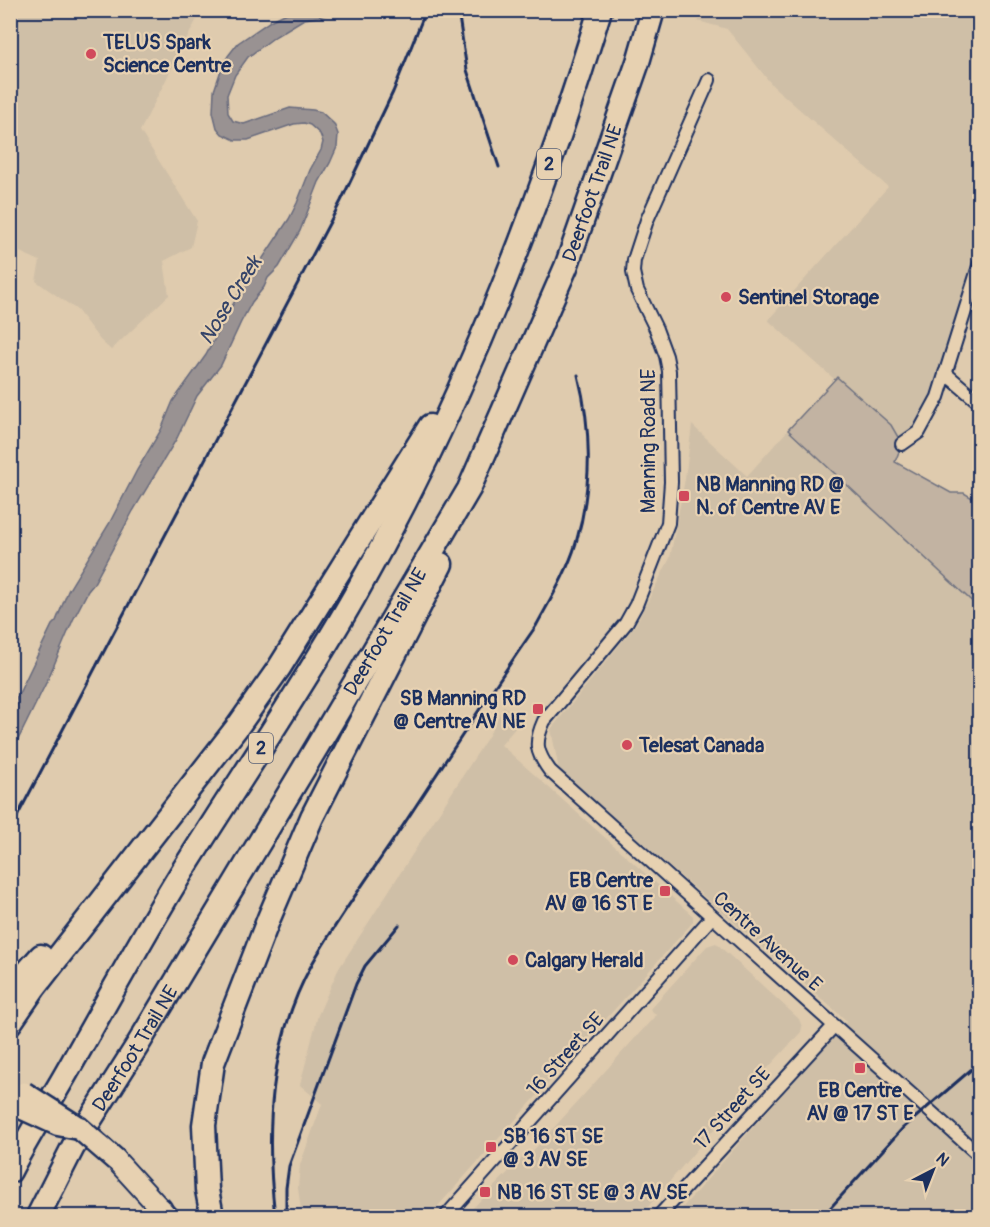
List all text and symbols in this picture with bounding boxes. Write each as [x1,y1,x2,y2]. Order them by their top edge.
place label: TELUS Spark Science Centre [102,30,232,78]
marker: TELUS Spark Science Centre [84,47,98,61]
street label: Deerfoot Trail NE [557,121,628,265]
road number: 2 [537,149,561,179]
water label: Nose Creek [193,249,269,350]
place label: Sentinel Storage [738,285,880,310]
marker: Sentinel Storage [719,290,733,304]
street label: Manning Road NE [636,369,661,513]
place label: NB Manning RD @ N. of Centre AV E [696,472,844,520]
marker: NB Manning RD @ N. of Centre AV E [677,489,691,503]
street label: Deerfoot Trail NE [338,563,433,700]
place label: SB Manning RD @ Centre AV NE [393,686,527,734]
marker: SB Manning RD @ Centre AV NE [531,702,545,716]
road number: 2 [249,733,273,763]
place label: Telesat Canada [638,733,764,758]
marker: Telesat Canada [620,738,634,752]
place label: EB Centre AV @ 16 ST E [545,868,654,916]
marker: EB Centre AV @ 16 ST E [658,884,672,898]
street label: Centre Avenue E [708,886,827,997]
place label: Calgary Herald [525,948,644,973]
marker: Calgary Herald [506,953,520,967]
street label: Deerfoot Trail NE [87,981,184,1116]
street label: 16 Street SE [521,1007,610,1102]
marker: EB Centre AV @ 17 ST E [853,1061,867,1075]
street label: 17 Street SE [688,1062,776,1155]
place label: EB Centre AV @ 17 ST E [806,1078,914,1126]
place label: SB 16 ST SE @ 3 AV SE [503,1124,604,1172]
marker: SB 16 ST SE @ 3 AV SE [484,1140,498,1154]
north arrow [903,1140,963,1200]
text: N [932,1149,953,1171]
place label: NB 16 ST SE @ 3 AV SE [497,1180,689,1205]
marker: NB 16 ST SE @ 3 AV SE [478,1185,492,1199]

